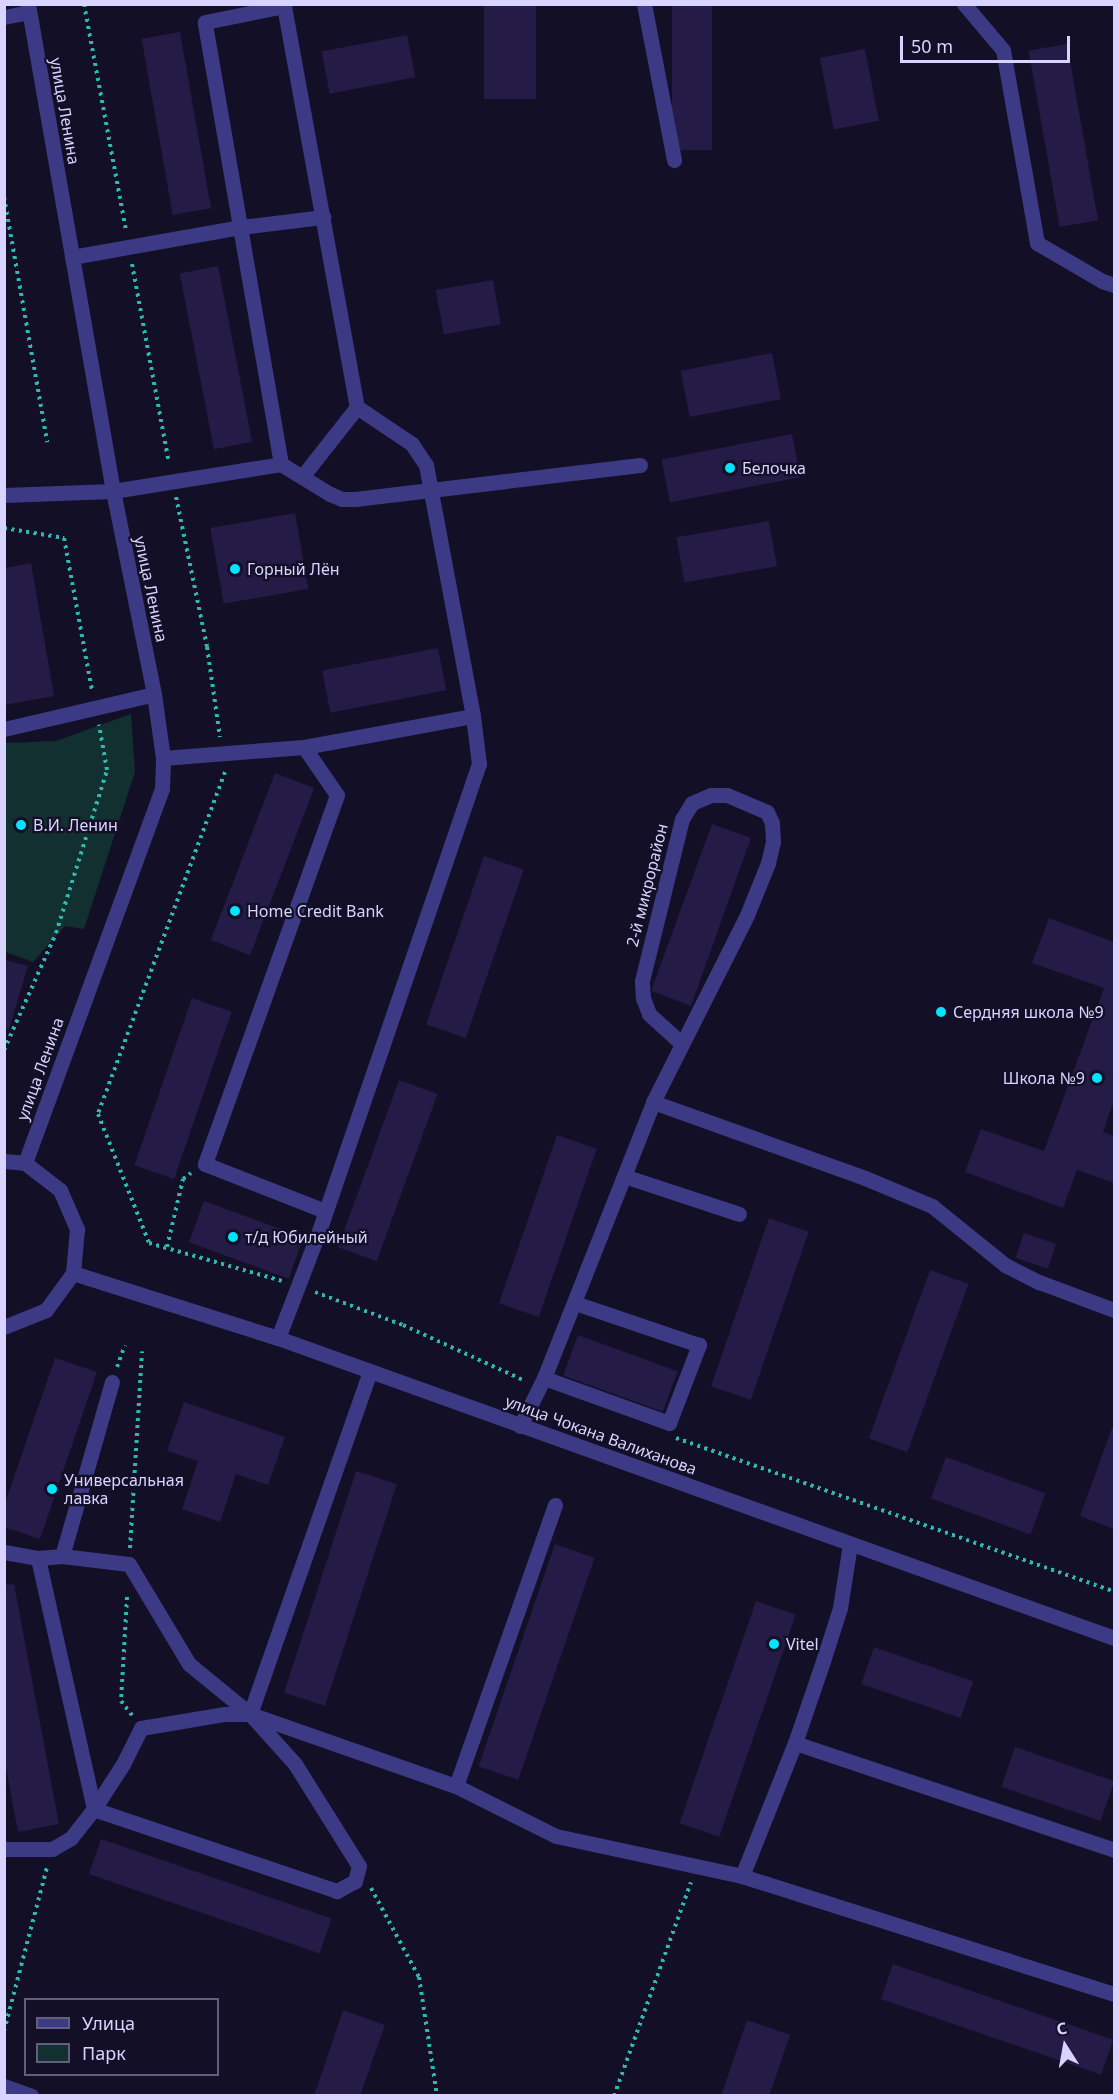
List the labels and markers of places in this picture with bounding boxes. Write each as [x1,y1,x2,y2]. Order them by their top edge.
place label: Белочка [742,458,806,478]
marker: Белочка [723,461,737,475]
place label: Горный Лён [247,559,340,579]
marker: Горный Лён [228,562,242,576]
place label: В.И. Ленин [33,815,118,835]
marker: В.И. Ленин [14,818,28,832]
place label: Home Credit Bank [247,901,384,921]
marker: Home Credit Bank [228,904,242,918]
place label: Сердняя школа №9 [953,1002,1104,1022]
marker: Сердняя школа №9 [934,1005,948,1019]
place label: Школа №9 [1003,1068,1085,1088]
marker: Школа №9 [1090,1071,1104,1085]
place label: т/д Юбилейный [245,1227,368,1247]
marker: т/д Юбилейный [226,1230,240,1244]
place label: Универсальная лавка [64,1470,184,1508]
marker: Универсальная лавка [45,1482,59,1496]
place label: Vitel [786,1634,819,1654]
marker: Vitel [767,1637,781,1651]

